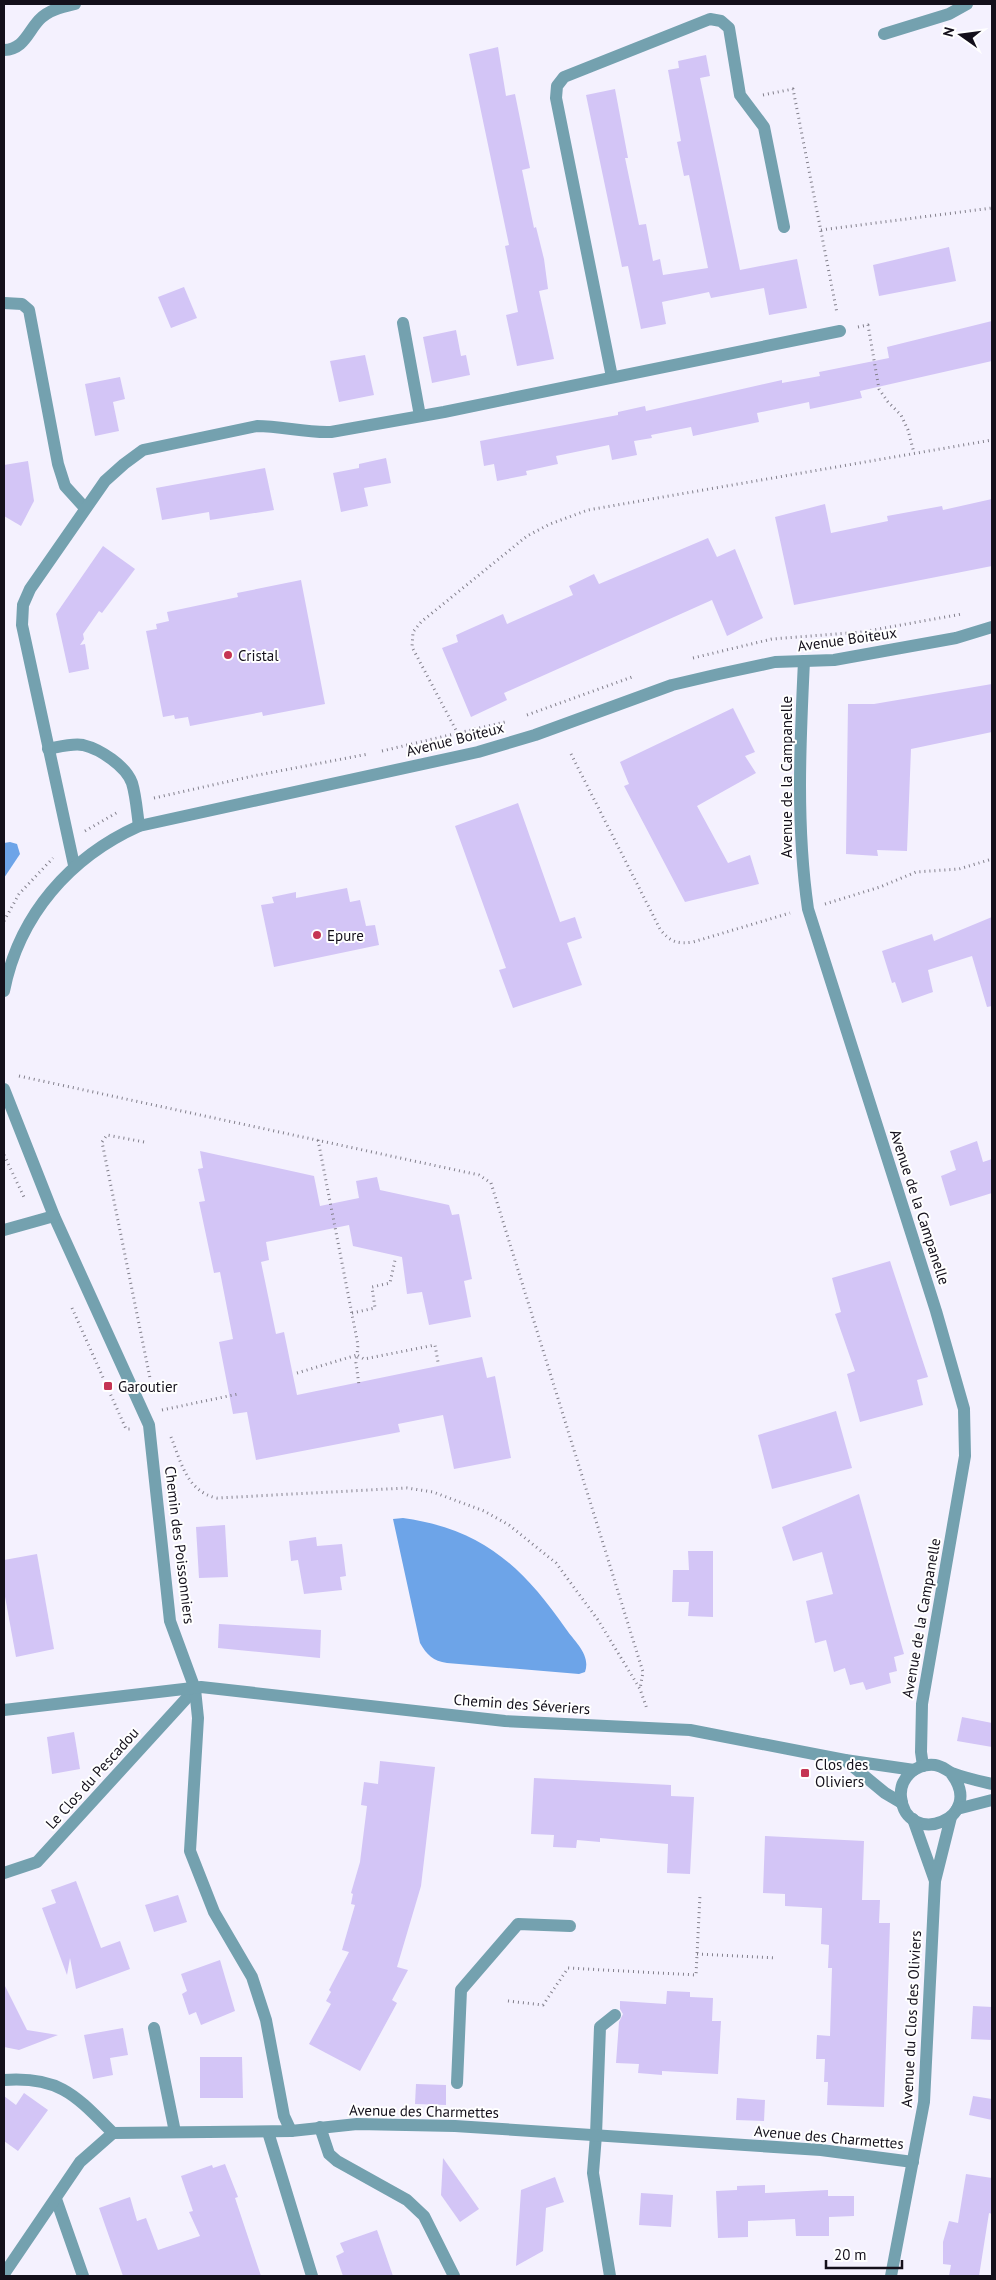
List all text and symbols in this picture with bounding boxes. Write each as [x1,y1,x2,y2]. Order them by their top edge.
north arrow [936,10,986,60]
text: N [939,25,958,38]
street label: Avenue Boiteux [796,623,898,655]
place label: Cristal [238,646,279,665]
marker: Cristal [222,649,234,661]
street label: Avenue de la Campanelle [777,696,796,858]
street label: Avenue Boiteux [404,718,506,760]
place label: Epure [327,926,364,945]
marker: Epure [311,929,323,941]
street label: Avenue de la Campanelle [886,1127,954,1287]
place label: Garoutier [118,1377,178,1396]
marker: Garoutier [102,1380,114,1392]
street label: Chemin des Poissonniers [161,1465,199,1625]
street label: Avenue de la Campanelle [898,1537,944,1699]
street label: Chemin des Séveriers [453,1690,591,1718]
street label: Le Clos du Pescadou [41,1723,143,1833]
place label: Clos des Oliviers [815,1755,868,1791]
marker: Clos des Oliviers [799,1767,811,1779]
street label: Avenue du Clos des Oliviers [897,1930,925,2108]
street label: Avenue des Charmettes [349,2100,499,2122]
street label: Avenue des Charmettes [753,2121,905,2153]
scale bar [826,2238,902,2270]
text: 20 m [834,2245,867,2264]

